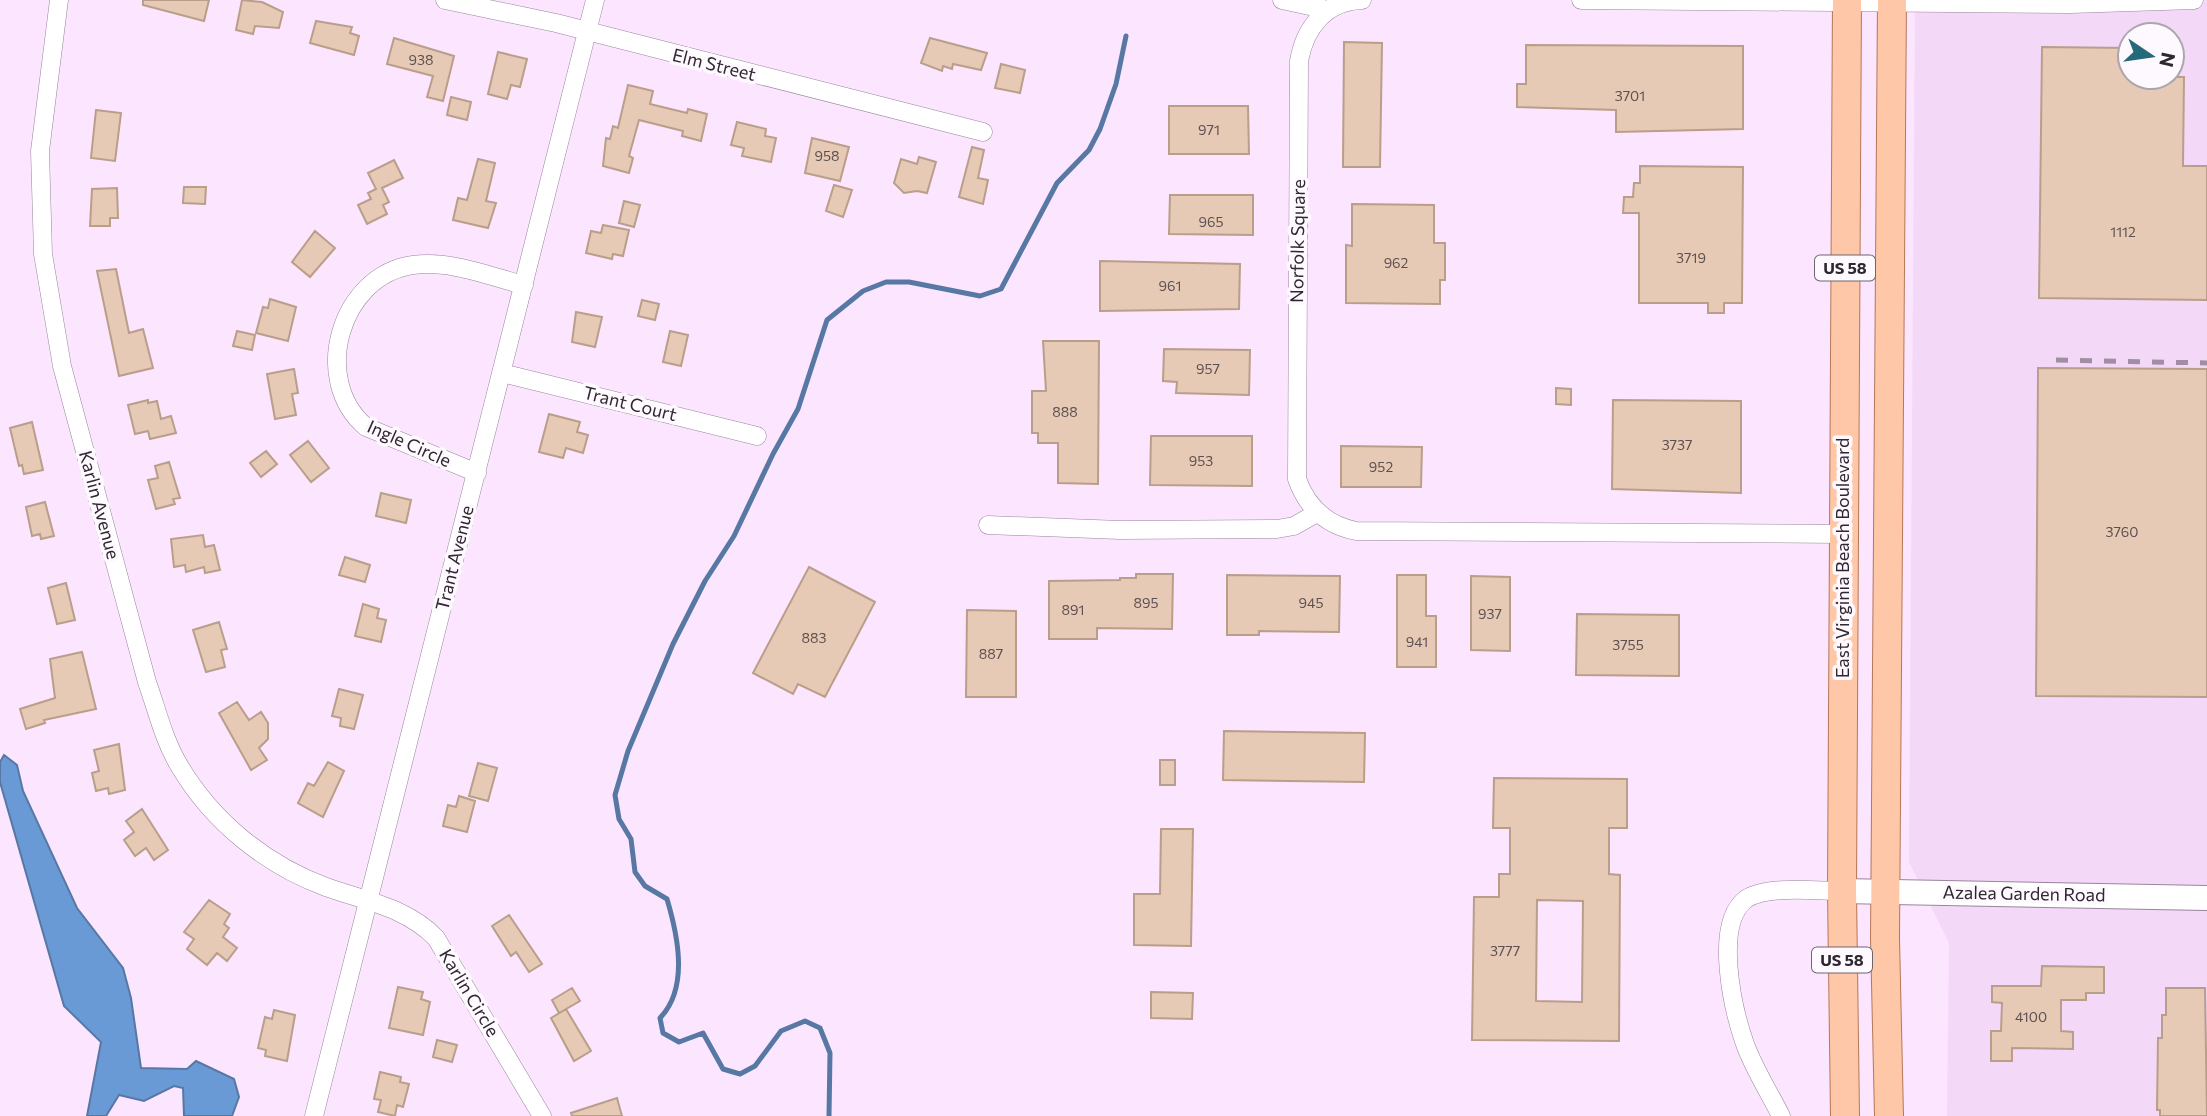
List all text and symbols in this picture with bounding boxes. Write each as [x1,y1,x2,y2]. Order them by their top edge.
north arrow [2116,21,2186,91]
street label: Elm Street [670,43,758,85]
text: N [2155,50,2181,69]
house number: 938 [409,51,433,68]
house number: 3701 [1615,87,1645,104]
house number: 971 [1198,121,1220,138]
house number: 958 [814,147,840,164]
street label: Norfolk Square [1285,179,1309,303]
house number: 965 [1198,213,1224,230]
house number: 1112 [2110,223,2136,240]
house number: 3719 [1676,249,1706,266]
house number: 962 [1384,254,1409,271]
road number: US 58 [1815,256,1875,280]
house number: 961 [1159,277,1181,294]
house number: 957 [1196,360,1220,377]
street label: Trant Court [581,381,679,425]
house number: 888 [1052,403,1078,420]
street label: Ingle Circle [364,415,455,471]
house number: 3737 [1662,436,1692,453]
street label: East Virginia Beach Boulevard [1831,438,1853,678]
street label: Karlin Avenue [75,448,125,562]
house number: 953 [1189,452,1213,469]
house number: 952 [1369,458,1393,475]
street label: Trant Avenue [430,503,478,613]
house number: 3760 [2106,523,2138,540]
house number: 895 [1133,594,1159,611]
house number: 945 [1299,594,1323,611]
house number: 891 [1062,601,1084,618]
house number: 937 [1478,605,1502,622]
house number: 883 [802,629,826,646]
house number: 941 [1406,633,1428,650]
house number: 3755 [1612,636,1644,653]
house number: 887 [979,645,1003,662]
street label: Azalea Garden Road [1942,881,2106,905]
house number: 3777 [1490,942,1520,959]
street label: Karlin Circle [435,945,505,1040]
road number: US 58 [1812,948,1872,972]
house number: 4100 [2015,1008,2047,1025]

